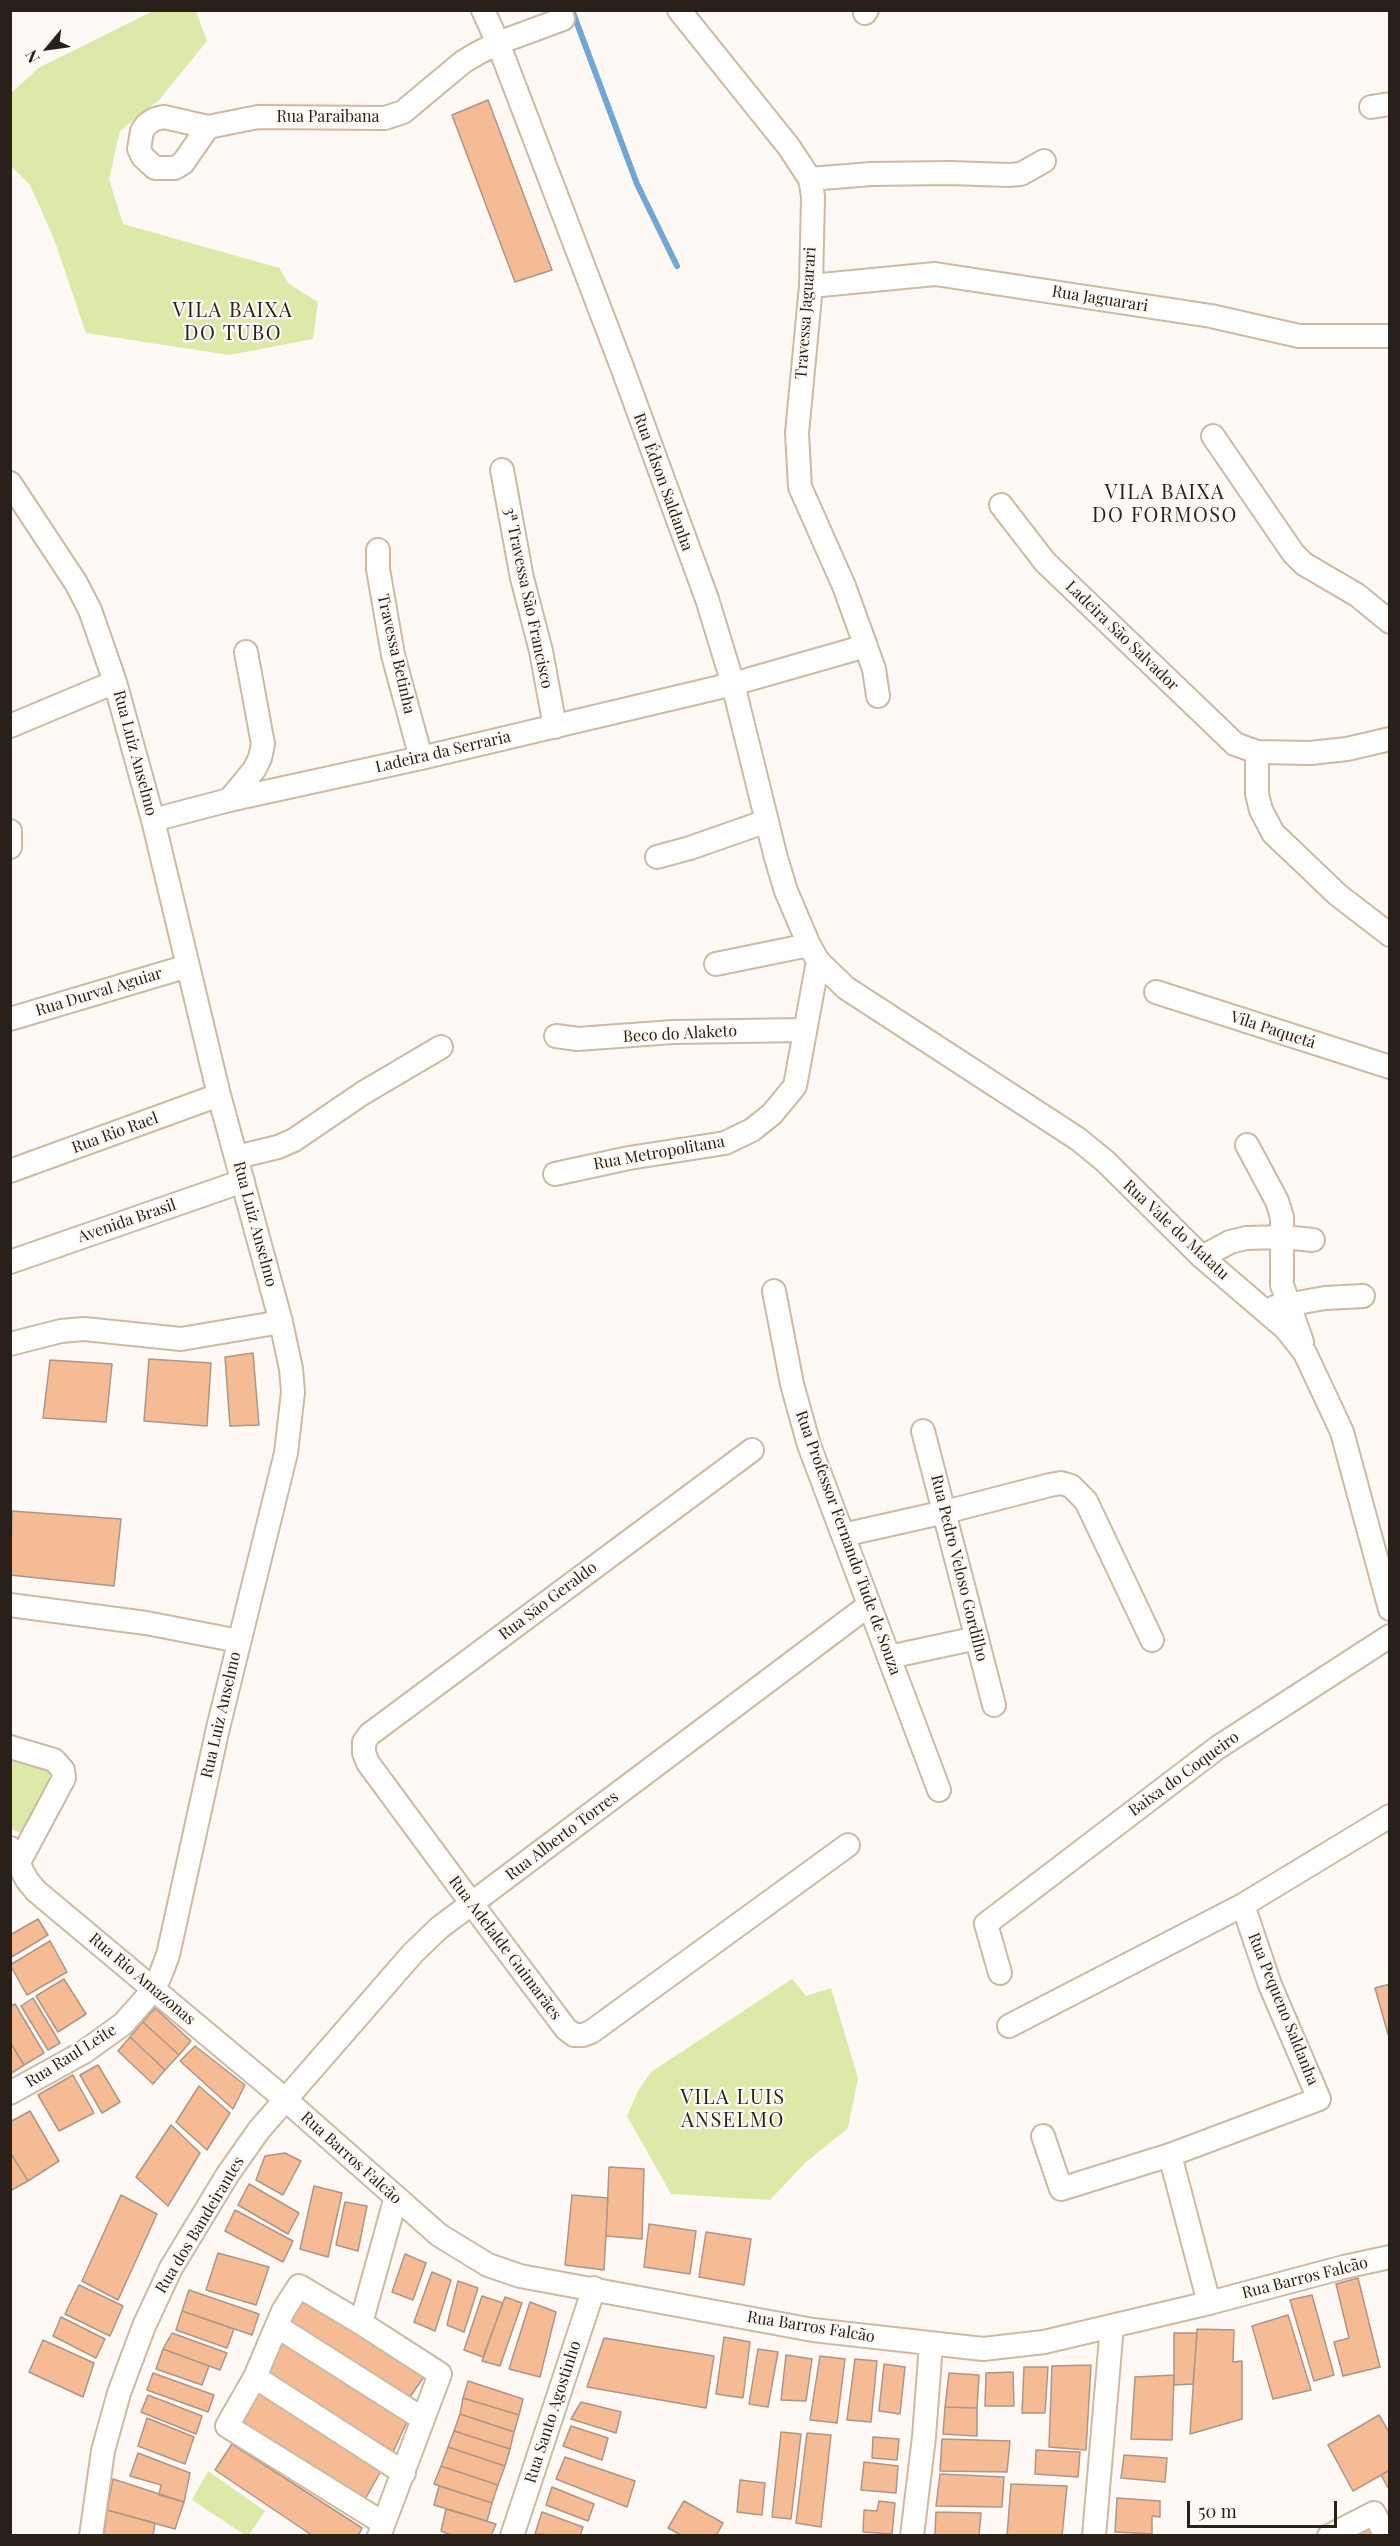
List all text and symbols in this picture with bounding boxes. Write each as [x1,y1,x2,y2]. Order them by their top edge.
north arrow [18,18,78,78]
text: N [20,47,44,67]
street label: Rua Paraibana [276,107,380,127]
street label: Travessa Jaguarari [792,246,820,380]
street label: Rua Jaguarari [1051,282,1149,316]
district label: VILA BAIXA DO TUBO [173,299,293,346]
street label: Rua Édson Saldanha [629,410,697,554]
district label: VILA BAIXA DO FORMOSO [1092,481,1238,528]
street label: 3ª Travessa São Francisco [499,506,557,690]
street label: Ladeira São Salvador [1061,577,1183,695]
street label: Travessa Betinha [373,592,419,716]
street label: Rua Luiz Anselmo [109,688,161,818]
street label: Ladeira da Serraria [373,727,513,777]
street label: Rua Durval Aguiar [33,964,165,1020]
street label: Vila Paquetá [1228,1007,1318,1053]
street label: Beco do Alaketo [623,1021,737,1047]
street label: Rua Rio Rael [69,1109,161,1157]
street label: Rua Metropolitana [592,1132,726,1174]
street label: Rua Luiz Anselmo [229,1159,281,1289]
street label: Rua Vale do Matatu [1119,1176,1233,1284]
street label: Avenida Brasil [75,1195,179,1247]
street label: Rua Professor Fernando Tude de Souza [791,1408,905,1678]
street label: Rua Pedro Veloso Gordilho [927,1473,991,1663]
street label: Rua Sāo Geraldo [495,1558,601,1644]
street label: Rua Luiz Anselmo [197,1650,245,1780]
street label: Baixa do Coqueiro [1125,1728,1243,1820]
street label: Rua Alberto Torres [502,1787,622,1885]
street label: Rua Adelalde Guimarães [445,1872,565,2024]
street label: Rua Rio Amazonas [85,1929,199,2029]
street label: Rua Pequeno Saldanha [1244,1930,1322,2088]
street label: Rua Raul Leite [22,2020,120,2092]
district label: VILA LUIS ANSELMO [680,2086,786,2133]
street label: Rua Barros Falcão [297,2108,405,2208]
street label: Rua dos Bandeirantes [152,2153,248,2297]
street label: Rua Barros Falcão [1240,2253,1370,2303]
street label: Rua Barros Falcão [746,2307,876,2347]
street label: Rua Santo Agostinho [521,2338,585,2486]
scale bar [1190,2489,1340,2527]
text: 50 m [1198,2499,1237,2523]

